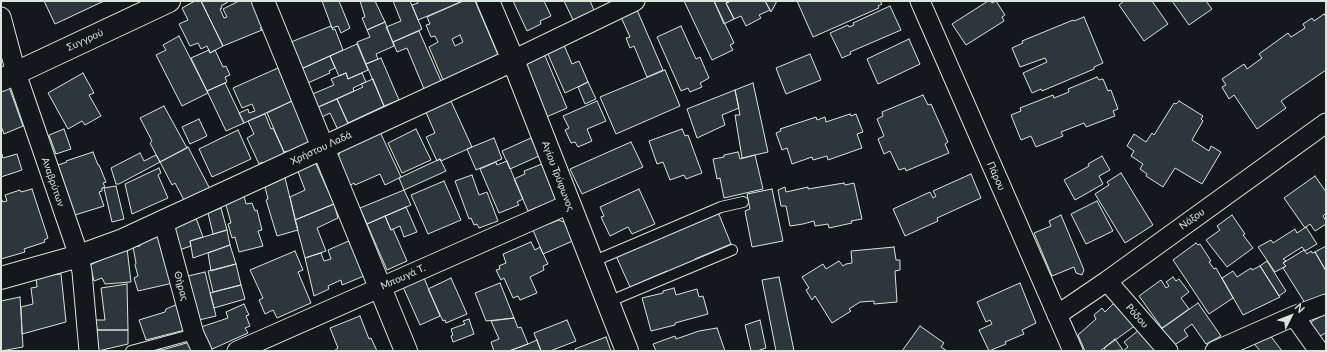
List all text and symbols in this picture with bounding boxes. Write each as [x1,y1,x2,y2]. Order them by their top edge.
street label: Συγγρού [65,26,105,54]
street label: Χρήστου Λαδά [289,129,353,167]
street label: Αγίου Τρύφωνος [539,139,577,213]
street label: Αναβρύτων [39,156,67,208]
street label: Πάρου [984,160,1008,192]
street label: Νάξου [1177,206,1207,232]
street label: Μπουγά Τ. [379,262,427,292]
street label: Θήρας [171,270,191,302]
north arrow [1271,296,1311,336]
text: N [1293,300,1308,315]
street label: Ρόδου [1123,301,1151,331]

